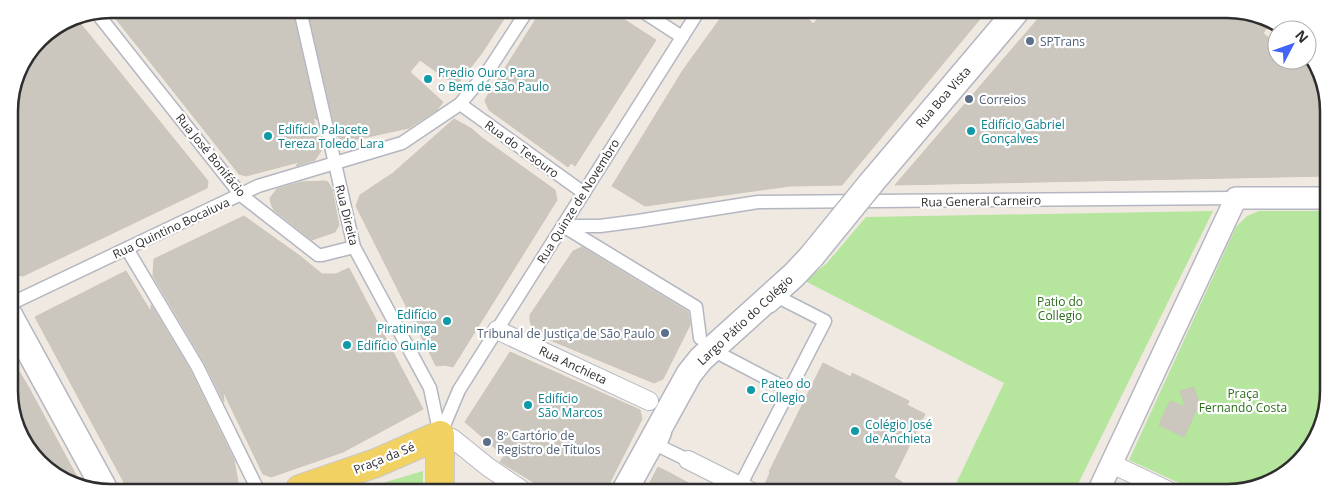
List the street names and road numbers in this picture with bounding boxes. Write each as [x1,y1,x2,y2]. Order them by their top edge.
street label: Rua Boa Vista [912,63,974,131]
street label: Rua José Bonifácio [172,110,250,200]
street label: Rua do Tesouro [481,116,563,182]
street label: Rua Quinze de Novembro [533,135,623,267]
street label: Rua Direita [331,183,363,247]
street label: Rua General Carneiro [921,191,1041,211]
street label: Rua Quintino Bocaiuva [110,193,232,263]
street label: Largo Pátio do Colégio [693,271,797,369]
street label: Rua Anchieta [536,342,610,388]
street label: Praça da Sé [351,438,417,478]

